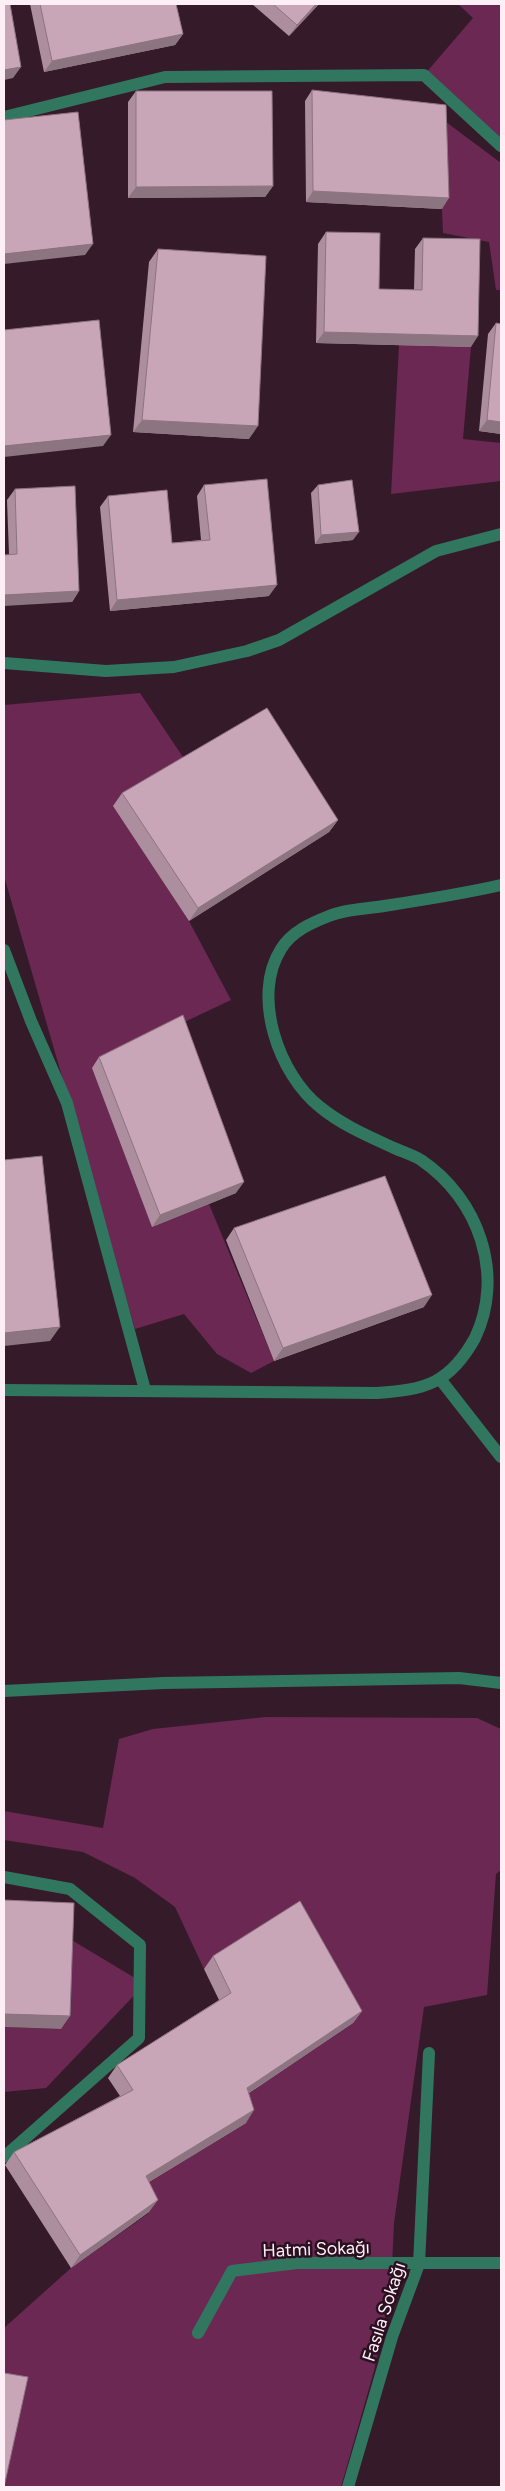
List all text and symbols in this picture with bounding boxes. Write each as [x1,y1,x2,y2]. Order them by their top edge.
street label: Hatmi Sokağı [262,2236,370,2262]
street label: Fasıla Sokağı [358,2260,410,2364]

